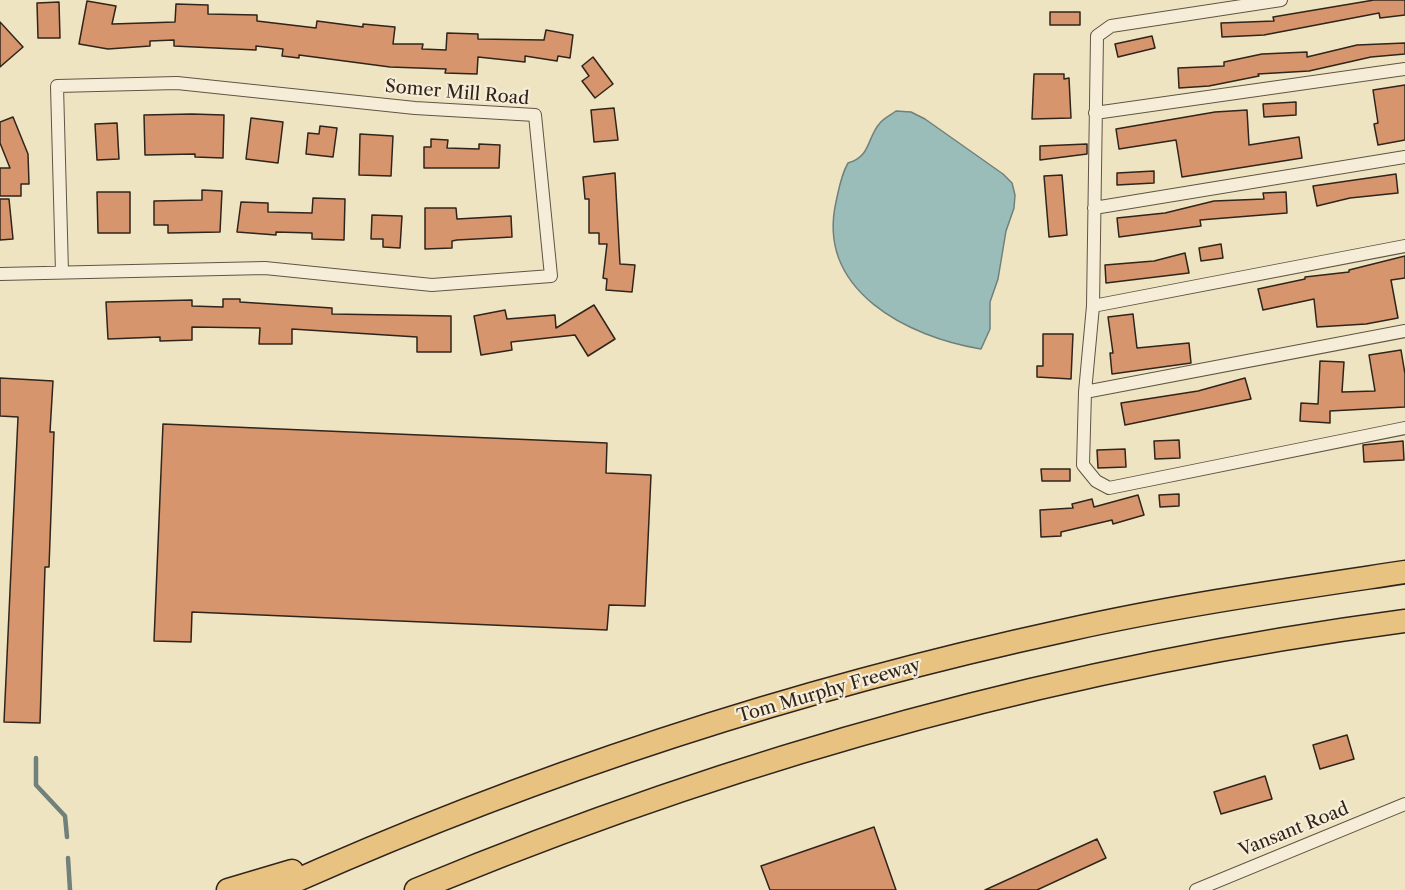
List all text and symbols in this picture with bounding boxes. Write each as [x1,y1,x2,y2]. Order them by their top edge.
street label: Somer Mill Road [384,76,530,110]
street label: Tom Murphy Freeway [735,654,923,728]
street label: Vansant Road [1236,798,1352,862]

